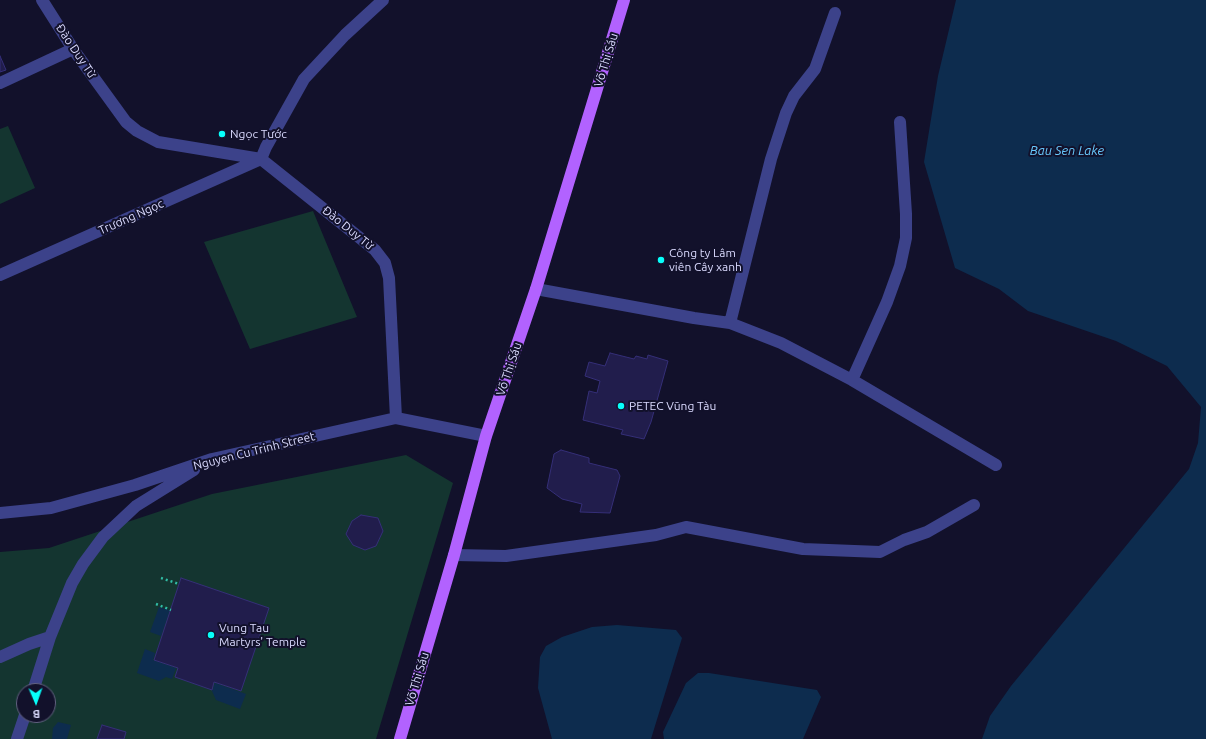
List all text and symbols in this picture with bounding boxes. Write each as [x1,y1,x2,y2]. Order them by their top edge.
street label: Đào Duy Từ [53,21,99,81]
street label: Võ Thị Sáu [591,31,621,89]
place label: Ngọc Tước [230,127,287,141]
marker: Ngọc Tước [217,129,227,139]
water label: Bau Sen Lake [1030,143,1104,159]
street label: Trương Ngọc [96,196,166,238]
street label: Đào Duy Từ [319,203,377,253]
place label: Công ty Lâm viên Cây xanh [669,246,742,274]
marker: Công ty Lâm viên Cây xanh [656,255,666,265]
street label: Võ Thị Sáu [493,340,525,398]
place label: PETEC Vũng Tàu [629,399,716,413]
marker: PETEC Vũng Tàu [616,401,626,411]
street label: Nguyen Cu Trinh Street [192,429,316,473]
place label: Vung Tau Martyrs' Temple [219,621,306,649]
marker: Vung Tau Martyrs' Temple [206,630,216,640]
street label: Võ Thị Sáu [402,650,432,708]
north arrow [16,683,56,723]
text: B [33,708,40,720]

